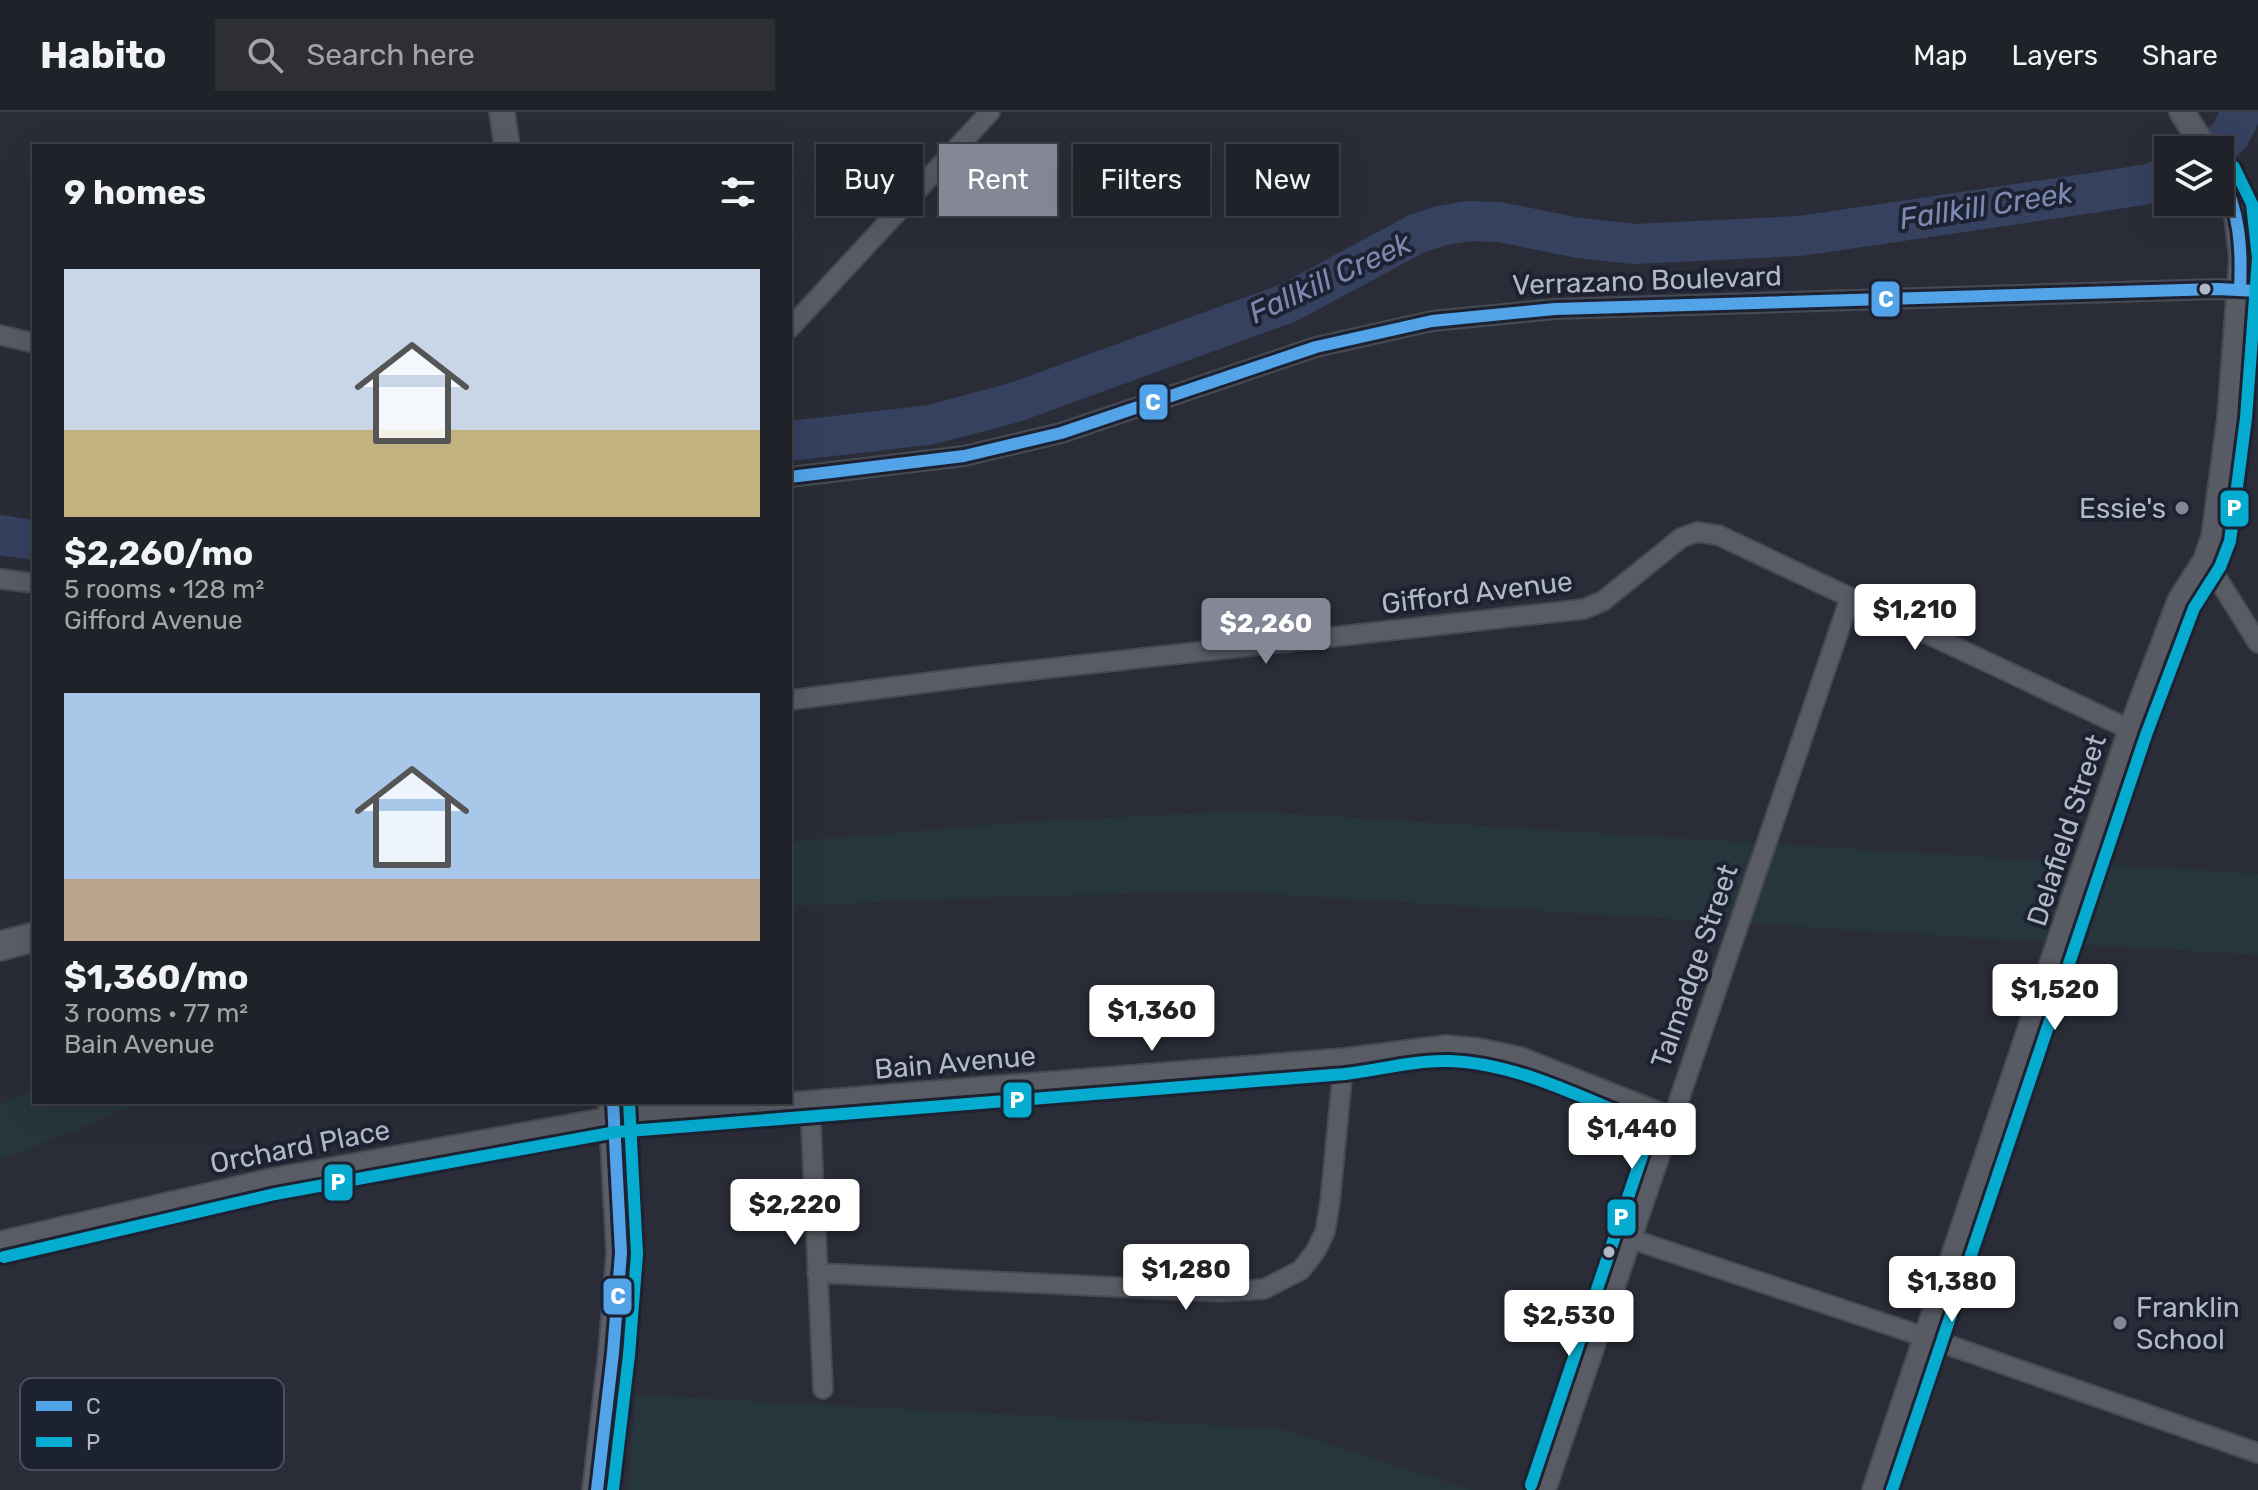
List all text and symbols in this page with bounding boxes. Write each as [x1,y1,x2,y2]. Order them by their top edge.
search box [215,19,775,91]
text: Habito [40,32,167,78]
icon: search [243,33,287,77]
text: Search here [307,37,475,73]
text: Map [1913,39,1968,72]
text: Layers [2012,39,2098,72]
text: Share [2142,39,2218,72]
map controls [2154,136,2234,216]
button: layers [2154,136,2234,216]
chip: Buy [816,144,923,216]
chip: Rent [939,144,1057,216]
chip: Filters [1073,144,1210,216]
chip: New [1226,144,1339,216]
icon: filters [716,170,760,214]
text: 9 homes [64,172,206,213]
water label: Fallkill Creek [1897,174,2076,237]
water label: Fallkill Creek [1243,225,1417,331]
street label: Verrazano Boulevard [1512,259,1782,302]
line badge: C [1870,280,1901,318]
unlabelled marker [2197,281,2213,297]
text: C [1878,286,1894,313]
icon: home [340,321,484,465]
line badge: C [1138,383,1169,421]
text: C [1145,389,1161,416]
line badge: P [2219,489,2250,528]
place label: Essie's [2079,492,2166,525]
text: P [2227,495,2242,522]
marker: Essie's [2173,499,2191,517]
text: $2,260/mo [64,533,253,574]
street label: Gifford Avenue [1380,564,1574,621]
text: 5 rooms · 128 m² [64,574,264,605]
pin: $1,210 [1850,584,1980,652]
text: $1,210 [1872,594,1958,625]
pin: $2,260 [1201,598,1331,666]
text: Gifford Avenue [64,605,242,636]
text: $2,260 [1219,608,1313,639]
street label: Delafield Street [2020,730,2113,930]
icon: home [340,745,484,889]
street label: Talmadge Street [1644,860,1745,1072]
text: $1,360/mo [64,957,249,998]
pin: $1,520 [1990,964,2120,1032]
text: $1,520 [2011,974,2099,1005]
pin: $1,360 [1087,985,1217,1053]
text: $1,360 [1107,995,1197,1026]
text: 3 rooms · 77 m² [64,998,248,1029]
text: Bain Avenue [64,1029,215,1060]
street label: Bain Avenue [873,1039,1037,1086]
line badge: P [1002,1081,1033,1119]
text: P [1010,1087,1025,1114]
pin: $1,440 [1567,1103,1697,1171]
street label: Orchard Place [207,1113,393,1180]
text: $1,440 [1587,1113,1677,1144]
line badge: P [323,1163,354,1202]
text: P [331,1169,346,1196]
pin: $2,220 [730,1179,860,1247]
text: $2,220 [749,1189,841,1220]
line badge: P [1606,1198,1637,1237]
text: P [1614,1204,1629,1231]
pin: $1,280 [1121,1244,1251,1312]
unlabelled marker [1601,1244,1617,1260]
text: $1,280 [1141,1254,1231,1285]
pin: $1,380 [1887,1256,2017,1324]
text: $1,380 [1907,1266,1997,1297]
line badge: C [602,1277,633,1316]
text: C [610,1283,626,1310]
pin: $2,530 [1504,1290,1634,1358]
place label: Franklin School [2136,1291,2240,1356]
text: $2,530 [1522,1300,1616,1331]
marker: Franklin School [2111,1314,2129,1332]
legend [20,1378,284,1470]
text: C [86,1393,101,1420]
text: P [86,1429,100,1456]

